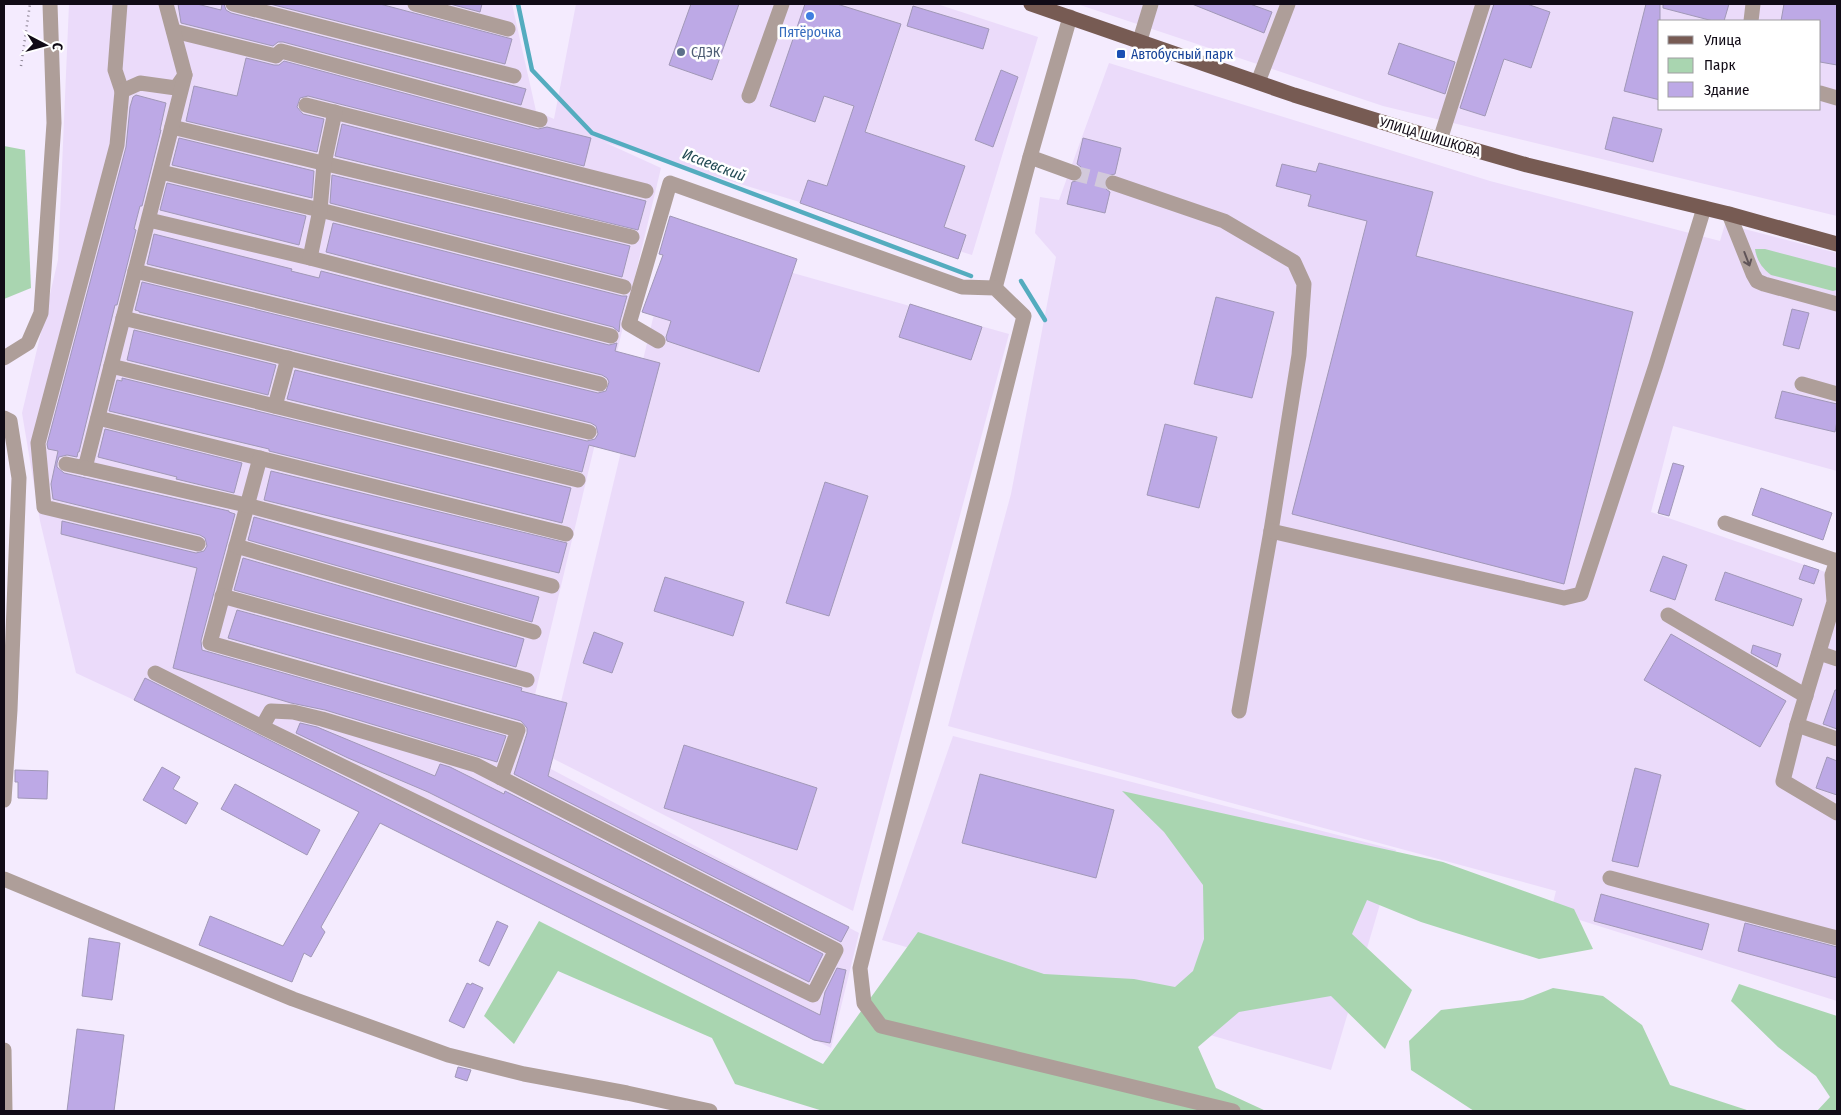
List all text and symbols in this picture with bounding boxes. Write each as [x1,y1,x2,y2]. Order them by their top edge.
marker: Пятёрочка [804,10,816,22]
north arrow [20,20,70,70]
legend [1658,20,1821,110]
place label: Пятёрочка [779,24,841,41]
text: Улица [1703,31,1742,49]
text: С [49,42,66,51]
place label: СДЭК [691,44,721,61]
marker: СДЭК [675,46,687,58]
place label: Автобусный парк [1131,46,1234,63]
marker: Автобусный парк [1115,48,1127,60]
text: Парк [1704,56,1735,74]
text: Здание [1704,81,1750,99]
street label: УЛИЦА ШИШКОВА [1376,113,1483,161]
water label: Исаевский [680,145,748,185]
one-way arrow [1743,251,1752,266]

